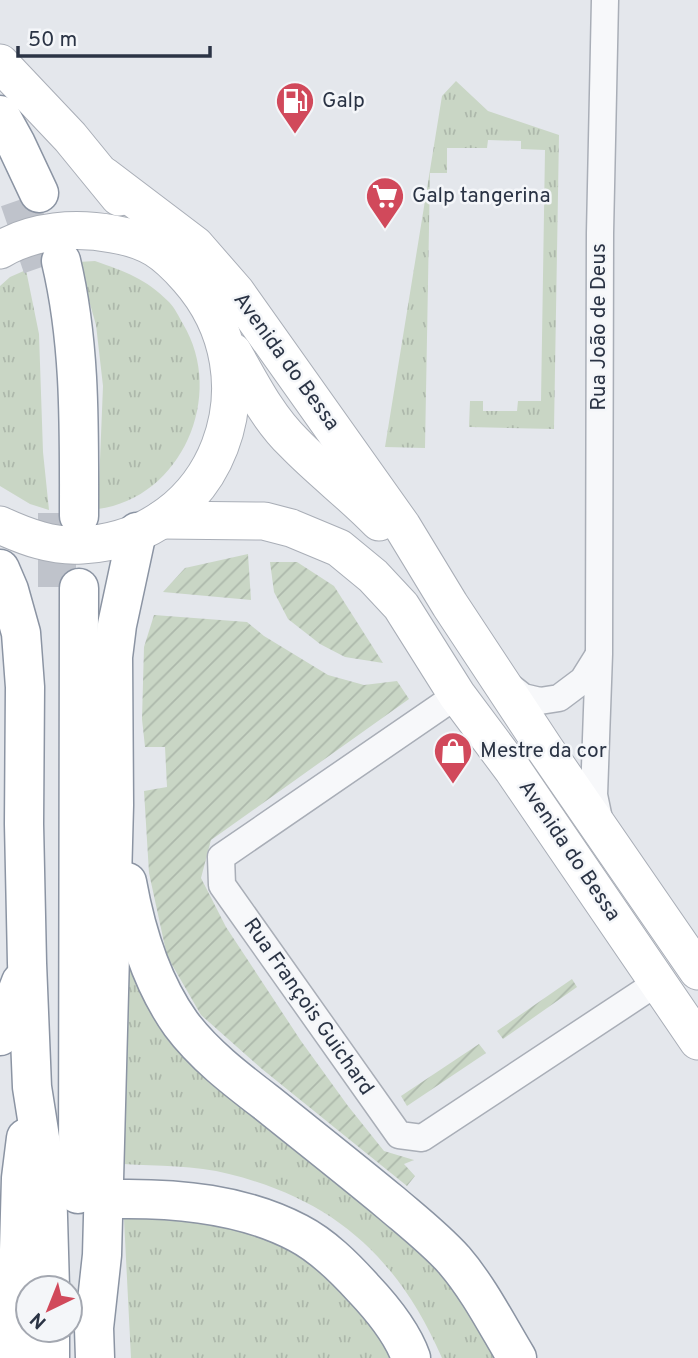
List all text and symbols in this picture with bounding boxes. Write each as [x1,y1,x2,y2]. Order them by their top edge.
scale bar [18,14,210,58]
text: 50 m [28,27,77,54]
fuel station icon: Galp [274,80,316,135]
place label: Galp [322,88,365,115]
supermarket icon: Galp tangerina [364,175,406,230]
place label: Galp tangerina [412,183,551,210]
street label: Rua João de Deus [586,243,613,411]
street label: Avenida do Bessa [227,288,345,436]
shop icon: Mestre da cor [432,730,474,785]
place label: Mestre da cor [480,738,607,765]
street label: Avenida do Bessa [512,775,626,927]
street label: Rua François Guichard [237,913,379,1101]
north arrow [14,1274,84,1344]
text: N [26,1307,52,1333]

